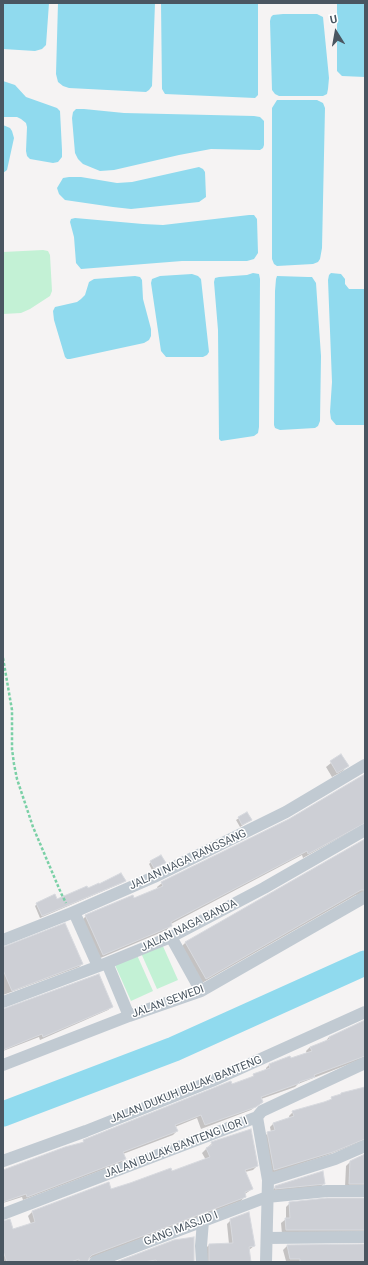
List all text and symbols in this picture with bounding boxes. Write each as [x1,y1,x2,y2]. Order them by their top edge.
north arrow [316,12,356,52]
text: U [329,13,338,27]
street label: JALAN NAGA RANGSANG [127,827,249,893]
street label: JALAN NAGA BANDA [139,897,239,955]
street label: JALAN SEWEDI [130,983,206,1021]
street label: JALAN DUKUH BULAK BANTENG [108,1053,264,1127]
street label: JALAN BULAK BANTENG LOR I [103,1115,249,1181]
street label: GANG MASJID I [142,1209,220,1249]

